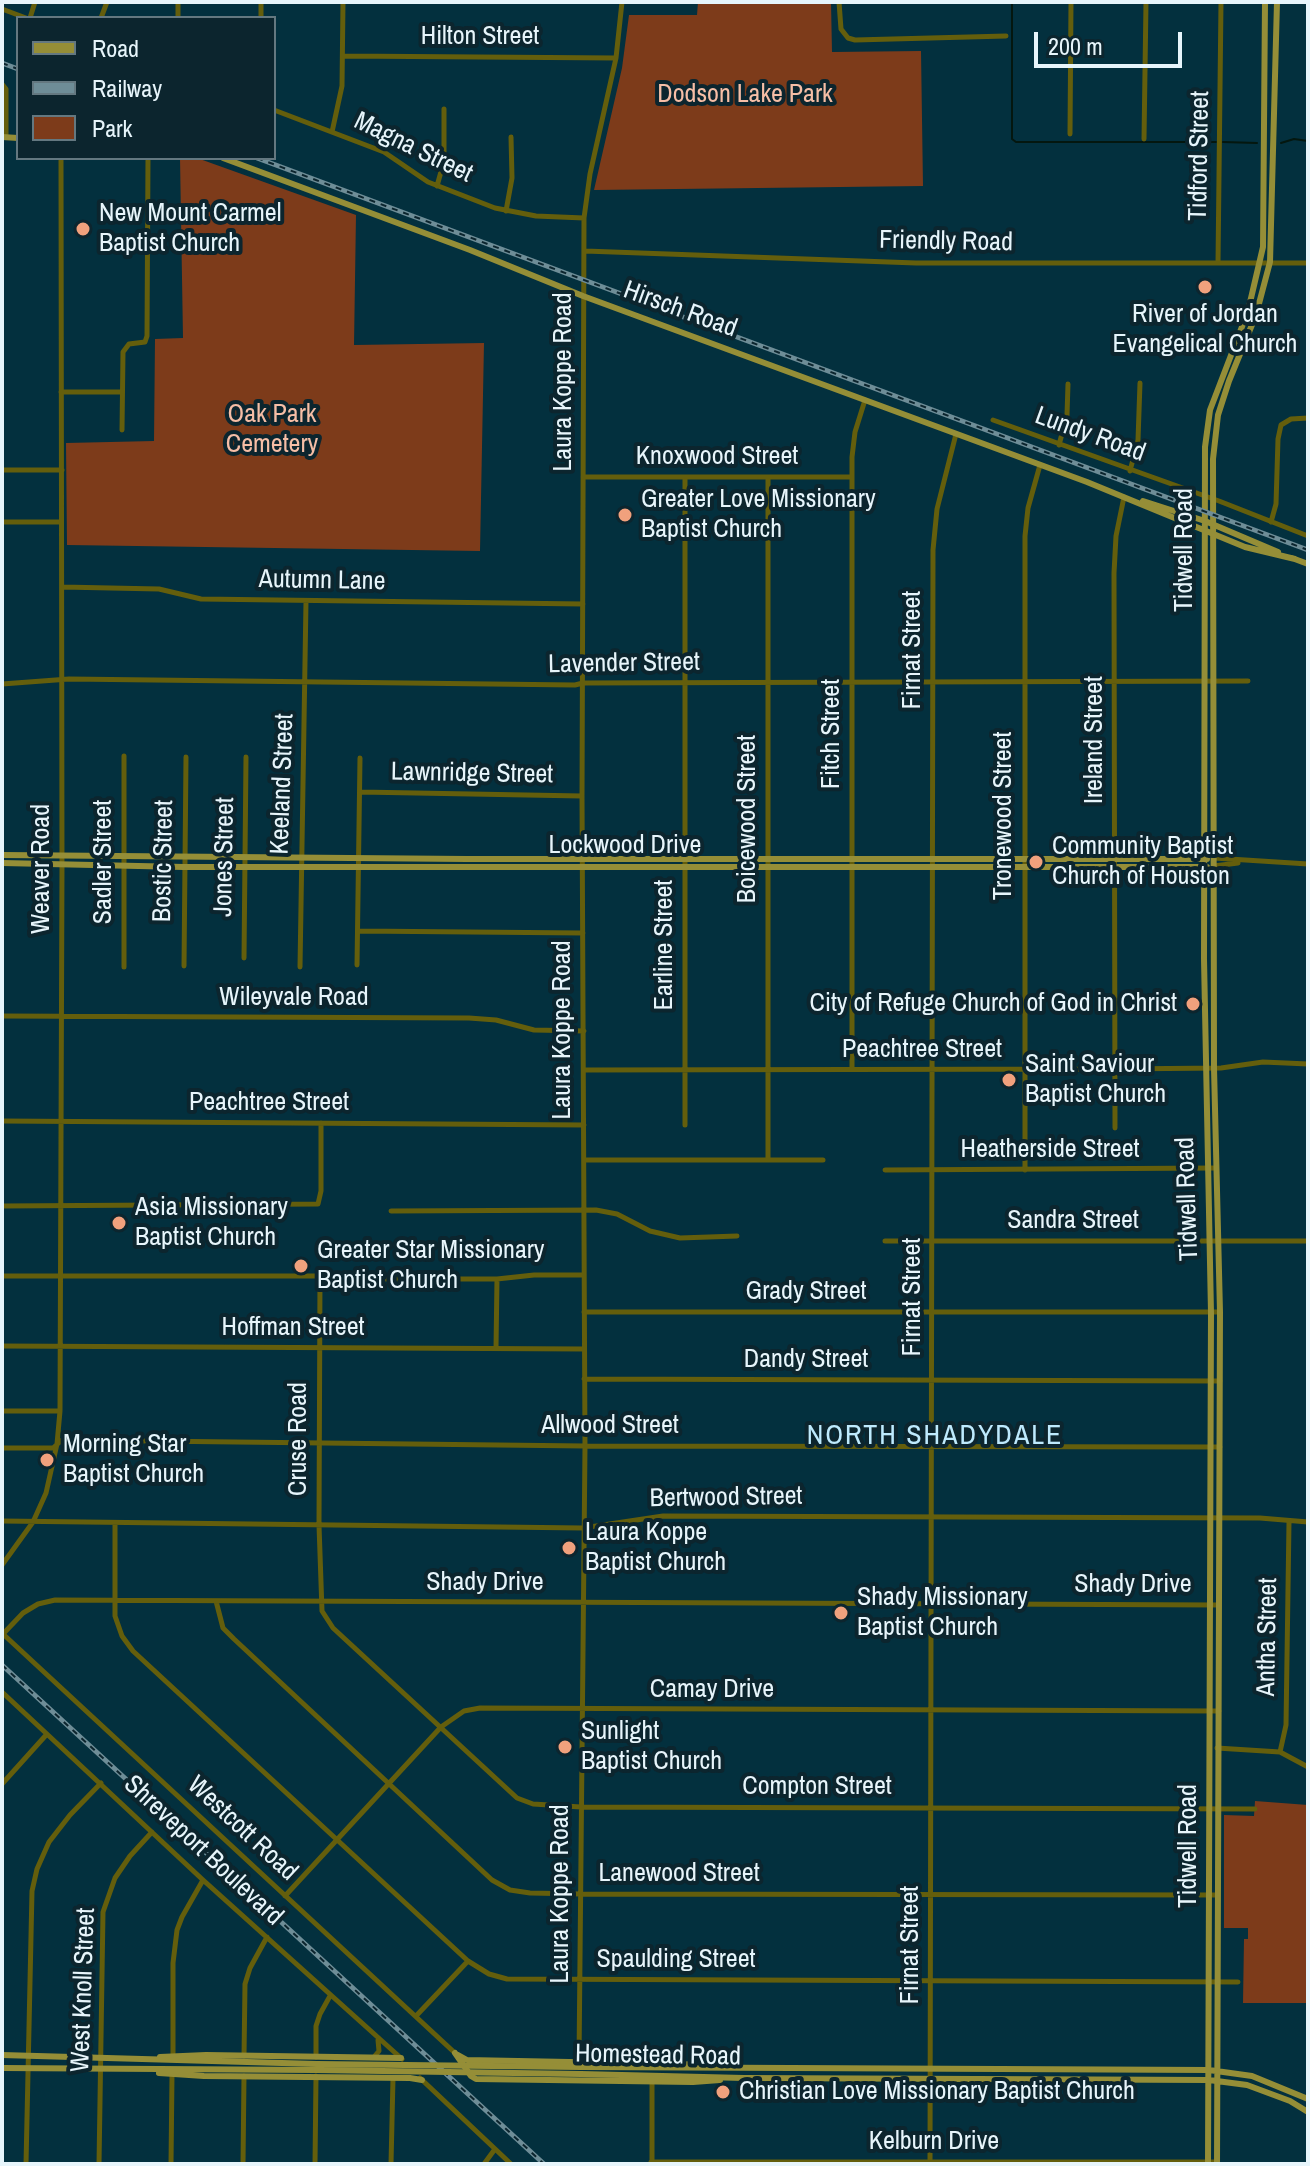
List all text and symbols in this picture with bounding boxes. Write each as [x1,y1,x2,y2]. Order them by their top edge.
legend [16,16,276,160]
scale bar [1038,16,1186,66]
street label: Hilton Street [421,21,539,53]
text: 200 m [1048,30,1103,62]
text: Road [92,32,139,64]
text: Railway [92,72,162,104]
park label: Dodson Lake Park [657,79,833,111]
street label: Tidford Street [1183,91,1217,221]
street label: Magna Street [349,106,477,190]
text: Park [92,112,132,144]
place label: New Mount Carmel Baptist Church [99,198,281,260]
marker: New Mount Carmel Baptist Church [74,220,92,238]
street label: Friendly Road [879,225,1013,259]
street label: Hirsch Road [619,275,741,345]
marker: River of Jordan Evangelical Church [1196,278,1214,296]
street label: Laura Koppe Road [548,293,580,471]
place label: River of Jordan Evangelical Church [1113,299,1297,360]
park label: Oak Park Cemetery [226,399,318,460]
street label: Lundy Road [1031,401,1149,469]
street label: Knoxwood Street [636,441,798,473]
place label: Greater Love Missionary Baptist Church [641,484,876,546]
street label: Tidwell Road [1169,488,1201,612]
marker: Greater Love Missionary Baptist Church [616,506,634,524]
street label: Autumn Lane [258,564,386,598]
street label: Firnat Street [897,591,929,709]
street label: Lavender Street [548,647,700,681]
street label: Ireland Street [1079,676,1111,804]
street label: Fitch Street [816,679,848,789]
street label: Keeland Street [265,713,301,855]
street label: Tronewood Street [988,732,1020,900]
street label: Boicewood Street [732,735,764,903]
street label: Lawnridge Street [391,757,553,791]
street label: Jones Street [208,797,242,917]
street label: Sadler Street [88,800,120,924]
street label: Bostic Street [147,800,181,922]
street label: Weaver Road [26,804,58,934]
street label: Lockwood Drive [549,830,701,862]
place label: Community Baptist Church of Houston [1052,831,1233,892]
marker: Community Baptist Church of Houston [1027,853,1045,871]
street label: Earline Street [649,880,681,1010]
street label: Laura Koppe Road [547,941,579,1119]
street label: Wileyvale Road [219,982,369,1014]
place label: City of Refuge Church of God in Christ [810,988,1177,1020]
marker: City of Refuge Church of God in Christ [1184,995,1202,1013]
street label: Peachtree Street [842,1034,1002,1066]
place label: Saint Saviour Baptist Church [1025,1049,1166,1110]
marker: Saint Saviour Baptist Church [1000,1071,1018,1089]
street label: Peachtree Street [189,1087,349,1119]
street label: Heatherside Street [961,1134,1139,1166]
street label: Tidwell Road [1170,1137,1206,1261]
place label: Asia Missionary Baptist Church [135,1192,288,1254]
street label: Sandra Street [1007,1205,1139,1237]
marker: Asia Missionary Baptist Church [110,1214,128,1232]
place label: Greater Star Missionary Baptist Church [317,1235,544,1296]
street label: Firnat Street [897,1238,929,1356]
marker: Greater Star Missionary Baptist Church [292,1257,310,1275]
street label: Grady Street [746,1276,866,1308]
street label: Hoffman Street [221,1312,365,1344]
street label: Dandy Street [744,1344,868,1376]
street label: Cruse Road [283,1382,315,1496]
street label: Allwood Street [541,1410,679,1442]
district label: NORTH SHADYDALE [807,1419,1063,1453]
place label: Morning Star Baptist Church [63,1429,204,1490]
marker: Morning Star Baptist Church [38,1451,56,1469]
street label: Bertwood Street [649,1481,803,1515]
place label: Laura Koppe Baptist Church [585,1517,726,1578]
marker: Laura Koppe Baptist Church [560,1539,578,1557]
street label: Shady Drive [426,1567,544,1599]
street label: Shady Drive [1074,1569,1192,1601]
street label: Antha Street [1251,1577,1285,1697]
place label: Shady Missionary Baptist Church [857,1582,1028,1644]
marker: Shady Missionary Baptist Church [832,1604,850,1622]
street label: Camay Drive [650,1674,774,1706]
place label: Sunlight Baptist Church [581,1716,722,1778]
marker: Sunlight Baptist Church [556,1738,574,1756]
street label: Shreveport Boulevard [117,1769,289,1933]
street label: Westcott Road [180,1770,304,1888]
street label: Compton Street [742,1771,892,1803]
street label: Tidwell Road [1173,1784,1205,1908]
street label: Laura Koppe Road [545,1805,577,1983]
street label: Lanewood Street [598,1858,760,1890]
street label: Firnat Street [895,1886,927,2004]
street label: West Knoll Street [66,1907,102,2073]
street label: Spaulding Street [597,1944,755,1976]
street label: Homestead Road [575,2039,741,2073]
place label: Christian Love Missionary Baptist Church [739,2076,1135,2108]
marker: Christian Love Missionary Baptist Church [714,2083,732,2101]
street label: Kelburn Drive [869,2126,999,2158]

